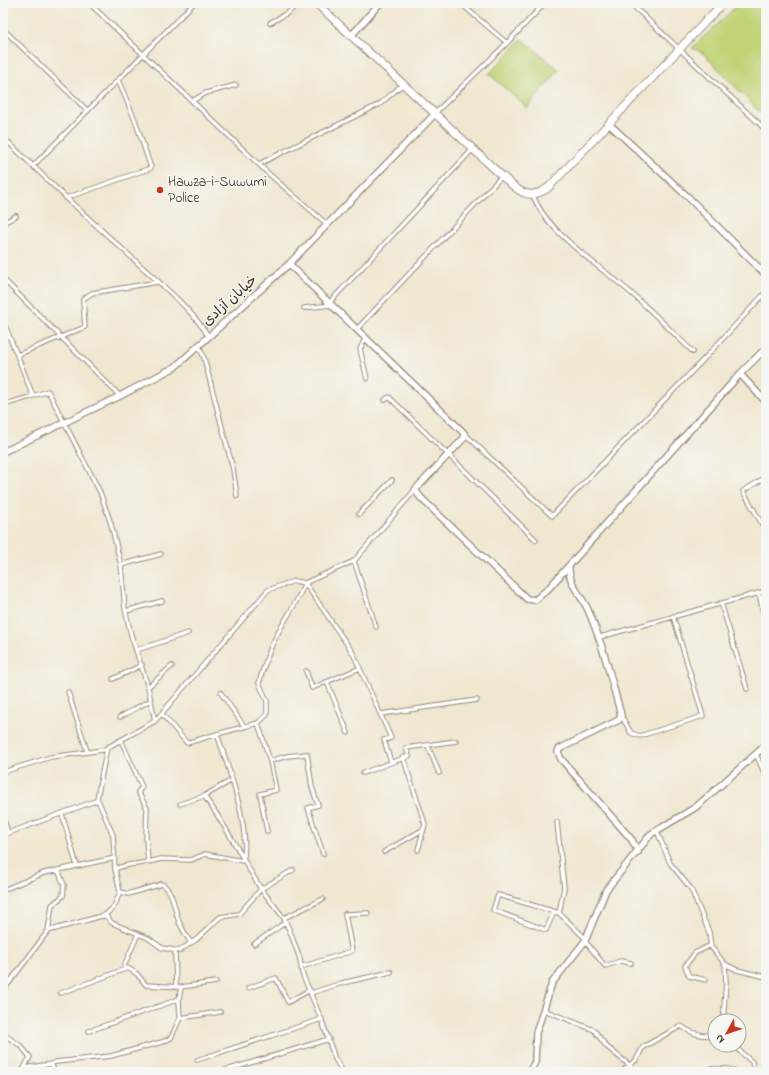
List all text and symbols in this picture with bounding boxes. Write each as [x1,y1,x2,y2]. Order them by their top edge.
place label: Hawza-i-Suwumi Police [168,172,267,209]
marker: Hawza-i-Suwumi Police [155,185,165,195]
street label: خیابان آزادی [198,271,262,331]
north arrow [707,1013,747,1053]
text: N [712,1031,729,1047]

